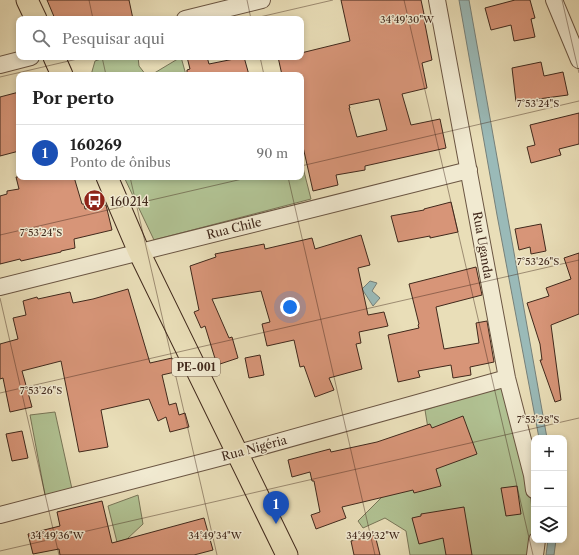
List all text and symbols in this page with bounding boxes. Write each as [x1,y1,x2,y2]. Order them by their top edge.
text: 34°49'30"W [380,13,435,26]
search box [16,16,304,60]
icon: search [30,27,52,49]
text: Pesquisar aqui [62,29,165,48]
text: Por perto [32,88,114,108]
text: 7°53'24"S [517,97,559,110]
text: 160269 [70,135,122,154]
text: 1 [42,145,48,161]
text: 90 m [257,145,288,161]
text: Ponto de ônibus [70,154,171,170]
bus stop icon: 160214 [82,188,108,214]
place label: 160214 [110,194,149,209]
street label: Rua Uganda [470,210,496,281]
street label: Rua Chile [205,214,263,242]
text: 7°53'24"S [20,226,62,239]
text: 7°53'26"S [517,255,559,268]
your location [280,297,300,317]
road number: PE-001 [172,358,220,376]
text: 7°53'26"S [20,384,62,397]
text: 7°53'28"S [517,413,559,426]
street label: Rua Nigéria [220,432,289,464]
map controls [531,435,567,543]
button: + [531,435,567,471]
button: − [531,471,567,507]
pin: 1 [263,491,289,524]
button: layers [531,507,567,543]
text: 34°49'36"W [30,529,85,542]
text: 34°49'34"W [188,529,243,542]
text: 34°49'32"W [346,529,401,542]

